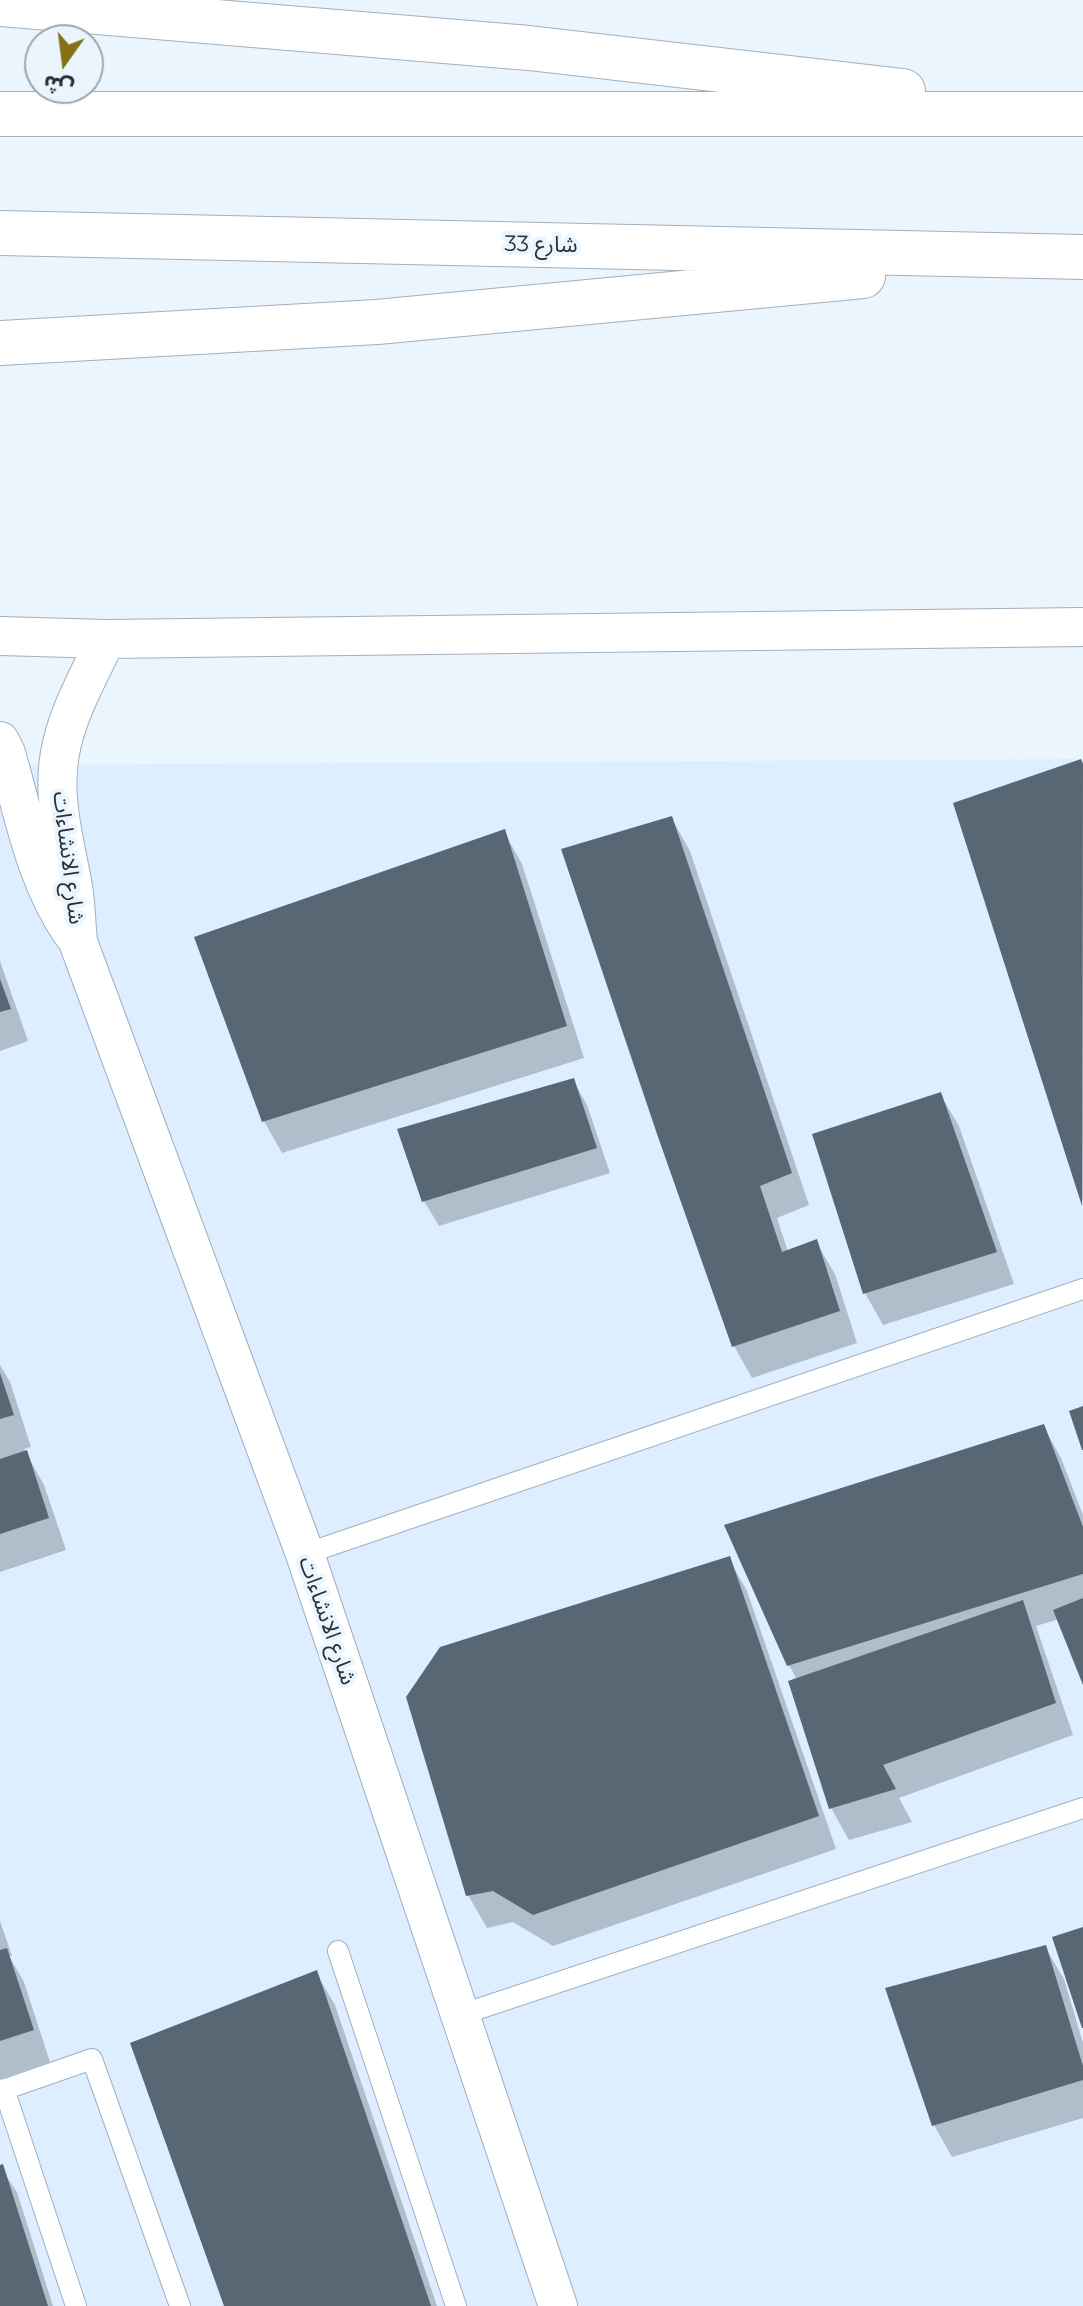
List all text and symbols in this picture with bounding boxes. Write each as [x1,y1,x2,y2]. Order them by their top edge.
north arrow [24,24,104,104]
text: ش [41,69,76,103]
street label: شارع 33 [504,231,578,259]
street label: شارع الانشاءات [47,790,89,926]
street label: شارع الانشاءات [293,1553,361,1689]

